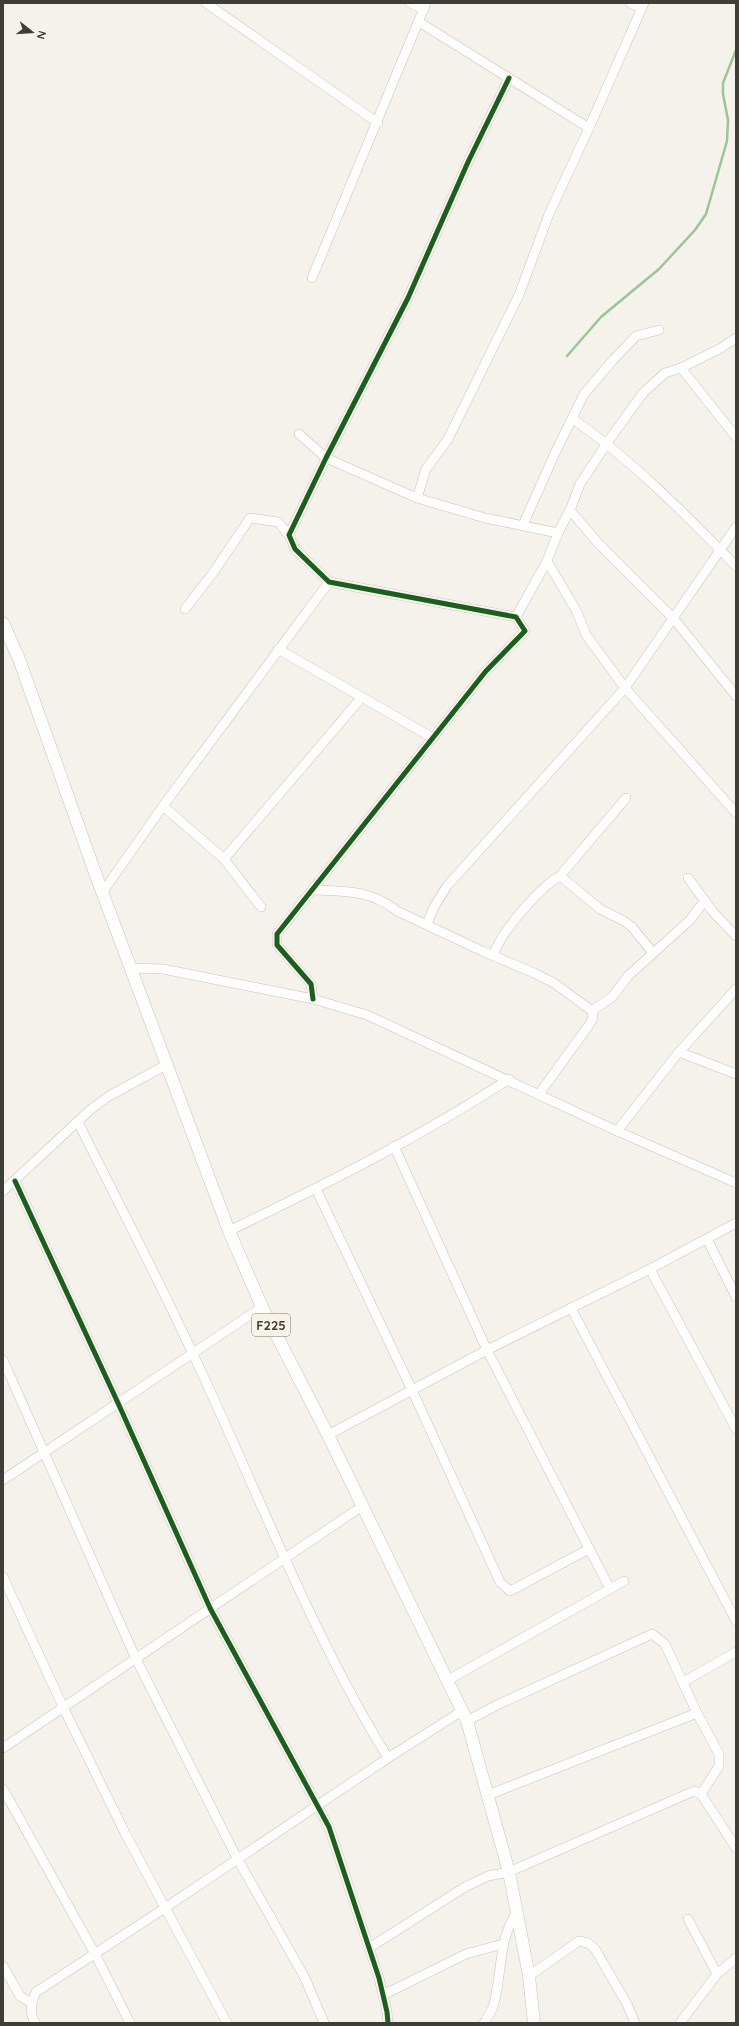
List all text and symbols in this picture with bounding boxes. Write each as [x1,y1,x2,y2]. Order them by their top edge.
north arrow [12,12,52,52]
text: N [34,29,49,41]
road number: F225 [252,1314,290,1336]

